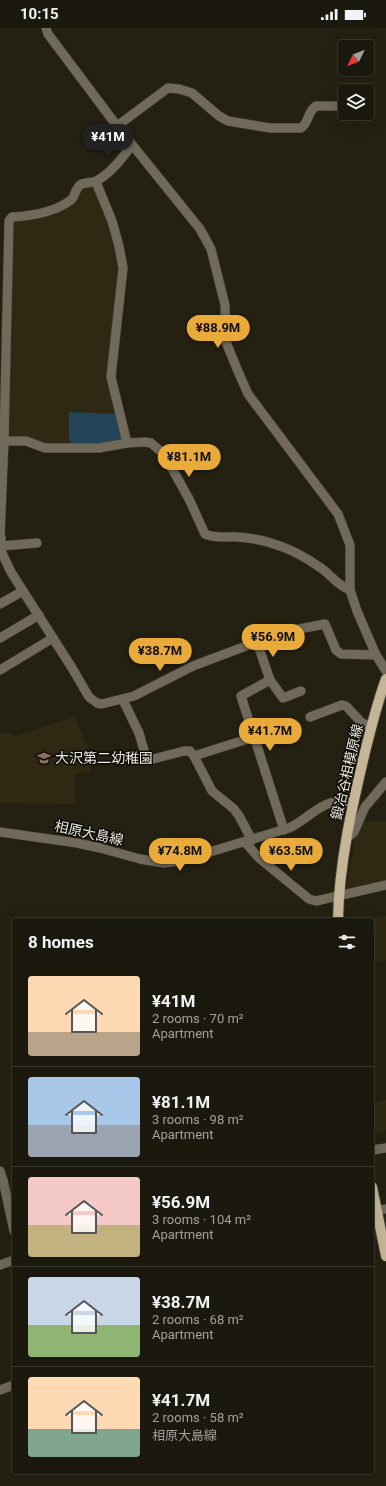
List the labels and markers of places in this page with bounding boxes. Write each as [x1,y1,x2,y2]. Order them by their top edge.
pin: ¥41M [84,124,132,158]
pin: ¥88.9M [185,315,251,349]
pin: ¥81.1M [156,444,222,478]
pin: ¥56.9M [240,624,306,658]
pin: ¥38.7M [127,638,193,672]
pin: ¥41.7M [237,718,303,752]
school or university icon: 大沢第二幼稚園 [36,750,52,766]
place label: 大沢第二幼稚園 [55,750,153,766]
pin: ¥74.8M [147,838,213,872]
pin: ¥63.5M [258,838,324,872]

